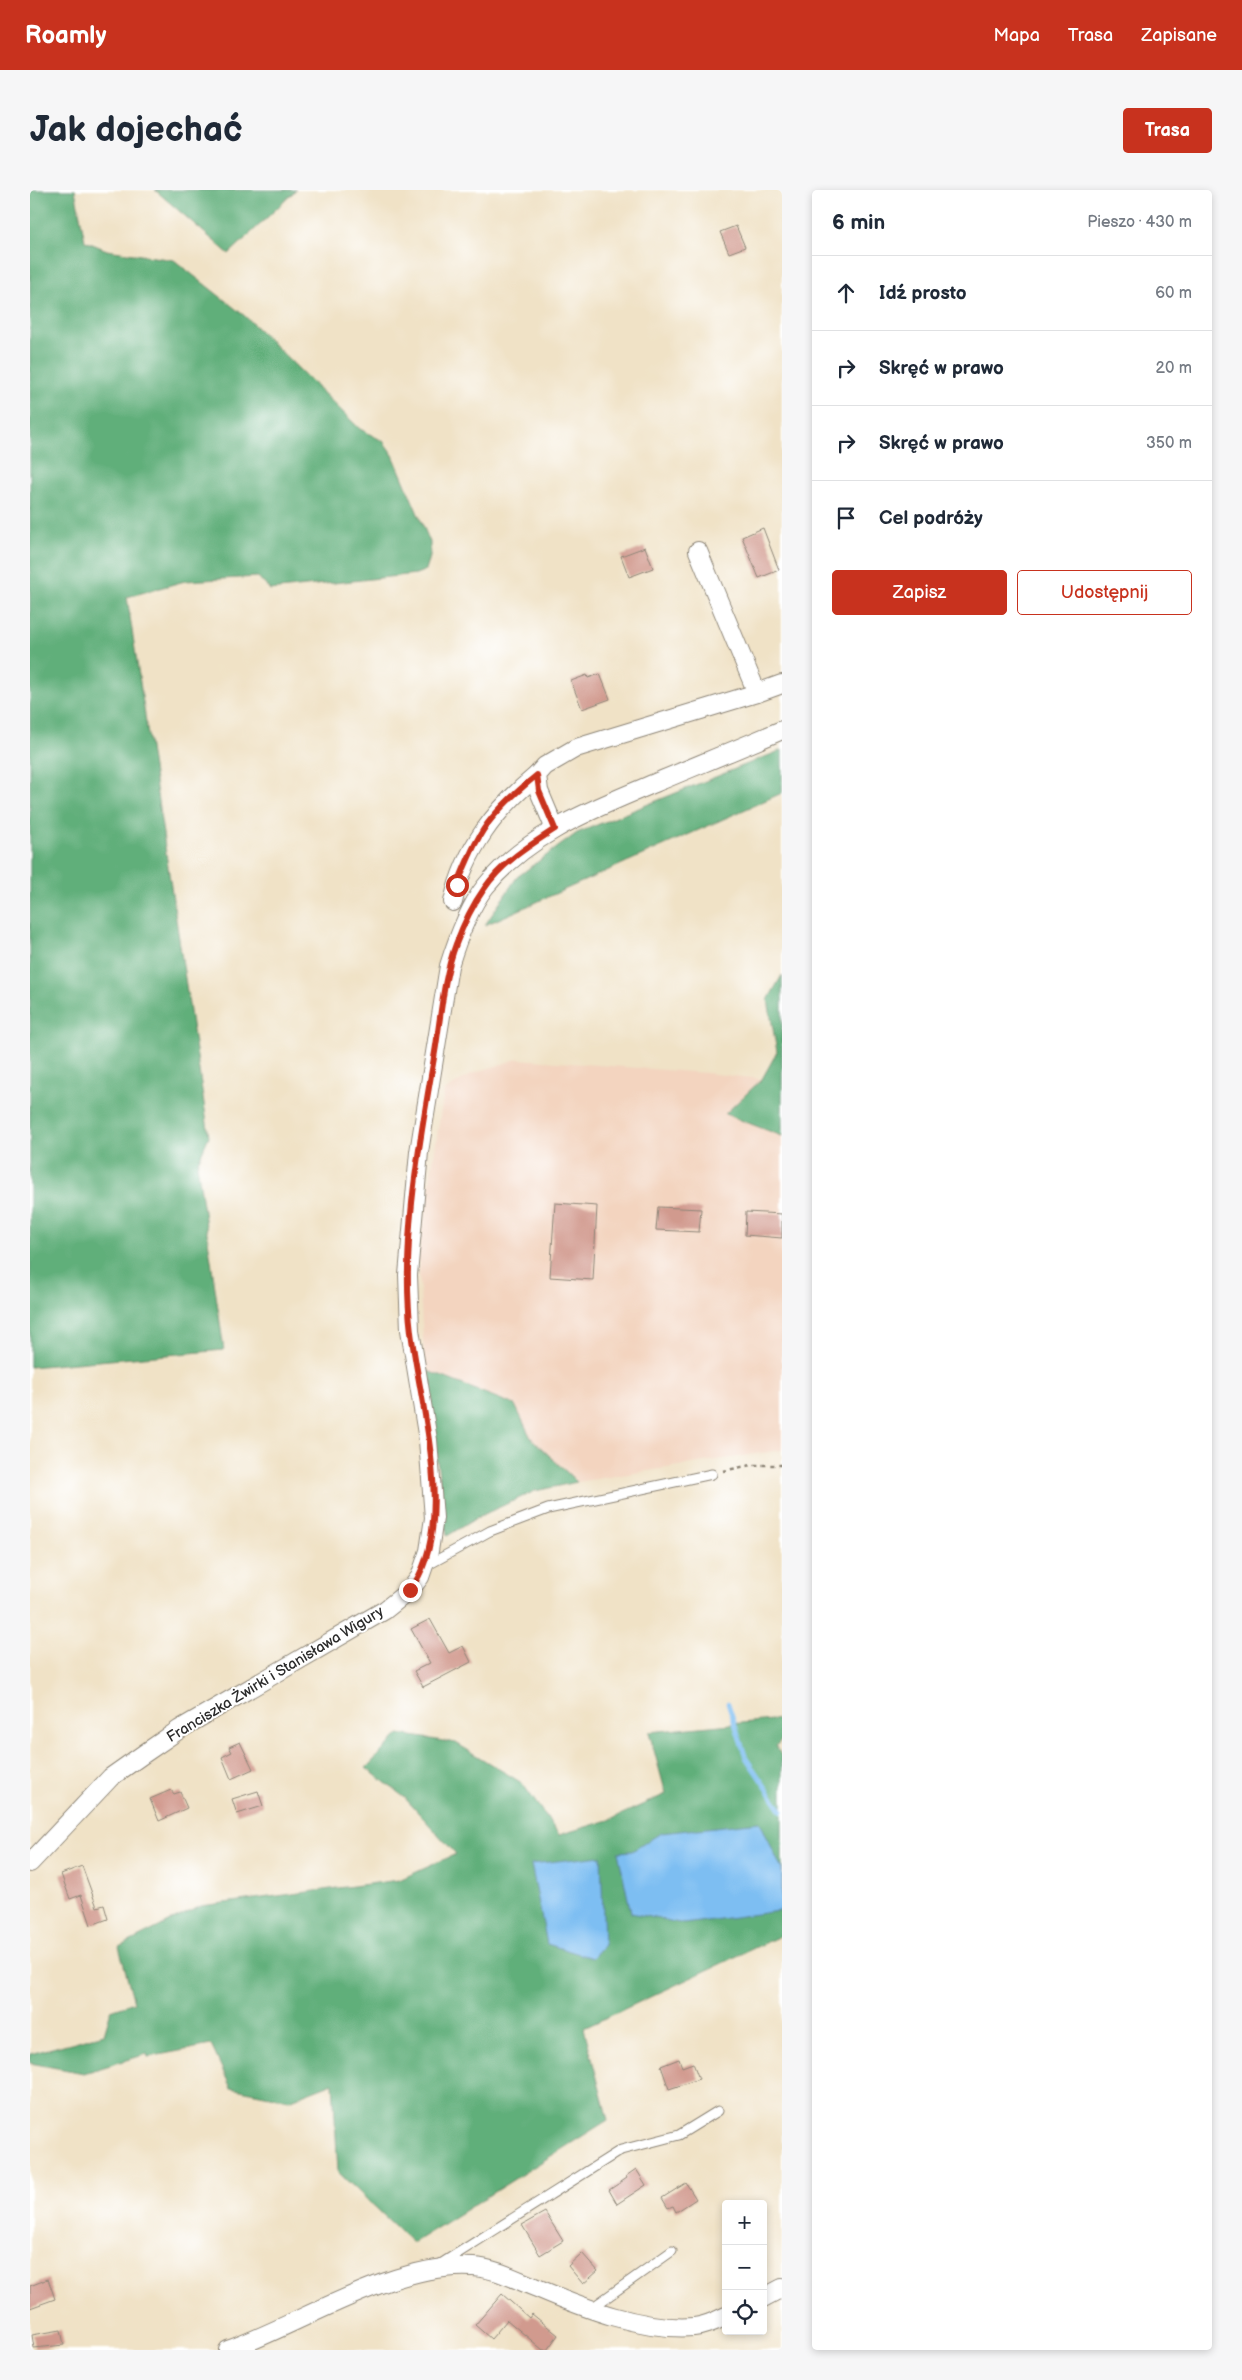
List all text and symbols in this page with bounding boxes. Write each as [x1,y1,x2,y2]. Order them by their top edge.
text: Roamly [25,21,106,50]
text: Mapa [993,25,1040,46]
text: Trasa [1068,25,1113,46]
text: Zapisane [1141,25,1217,46]
button: Trasa [1123,108,1212,153]
text: Jak dojechać [30,109,243,152]
text: 6 min [832,210,885,235]
text: Pieszo · 430 m [1087,213,1192,232]
icon: ahead [832,279,860,307]
text: Idź prosto [879,282,967,305]
text: 60 m [1155,284,1192,303]
icon: right [832,354,860,382]
text: Skręć w prawo [879,357,1004,380]
text: 20 m [1156,359,1192,378]
icon: right [832,429,860,457]
text: Skręć w prawo [879,432,1004,455]
text: 350 m [1146,434,1192,453]
icon: arrive [832,504,860,532]
text: Cel podróży [879,507,983,530]
button: Zapisz [832,570,1007,615]
button: Udostępnij [1017,570,1192,615]
route start [446,874,469,897]
route end [399,1579,422,1602]
street label: Franciszka Żwirki i Stanisława Wigury [163,1602,387,1747]
map controls [722,2200,767,2335]
button: + [722,2200,767,2245]
button: − [722,2245,767,2290]
button: locate [722,2290,767,2335]

